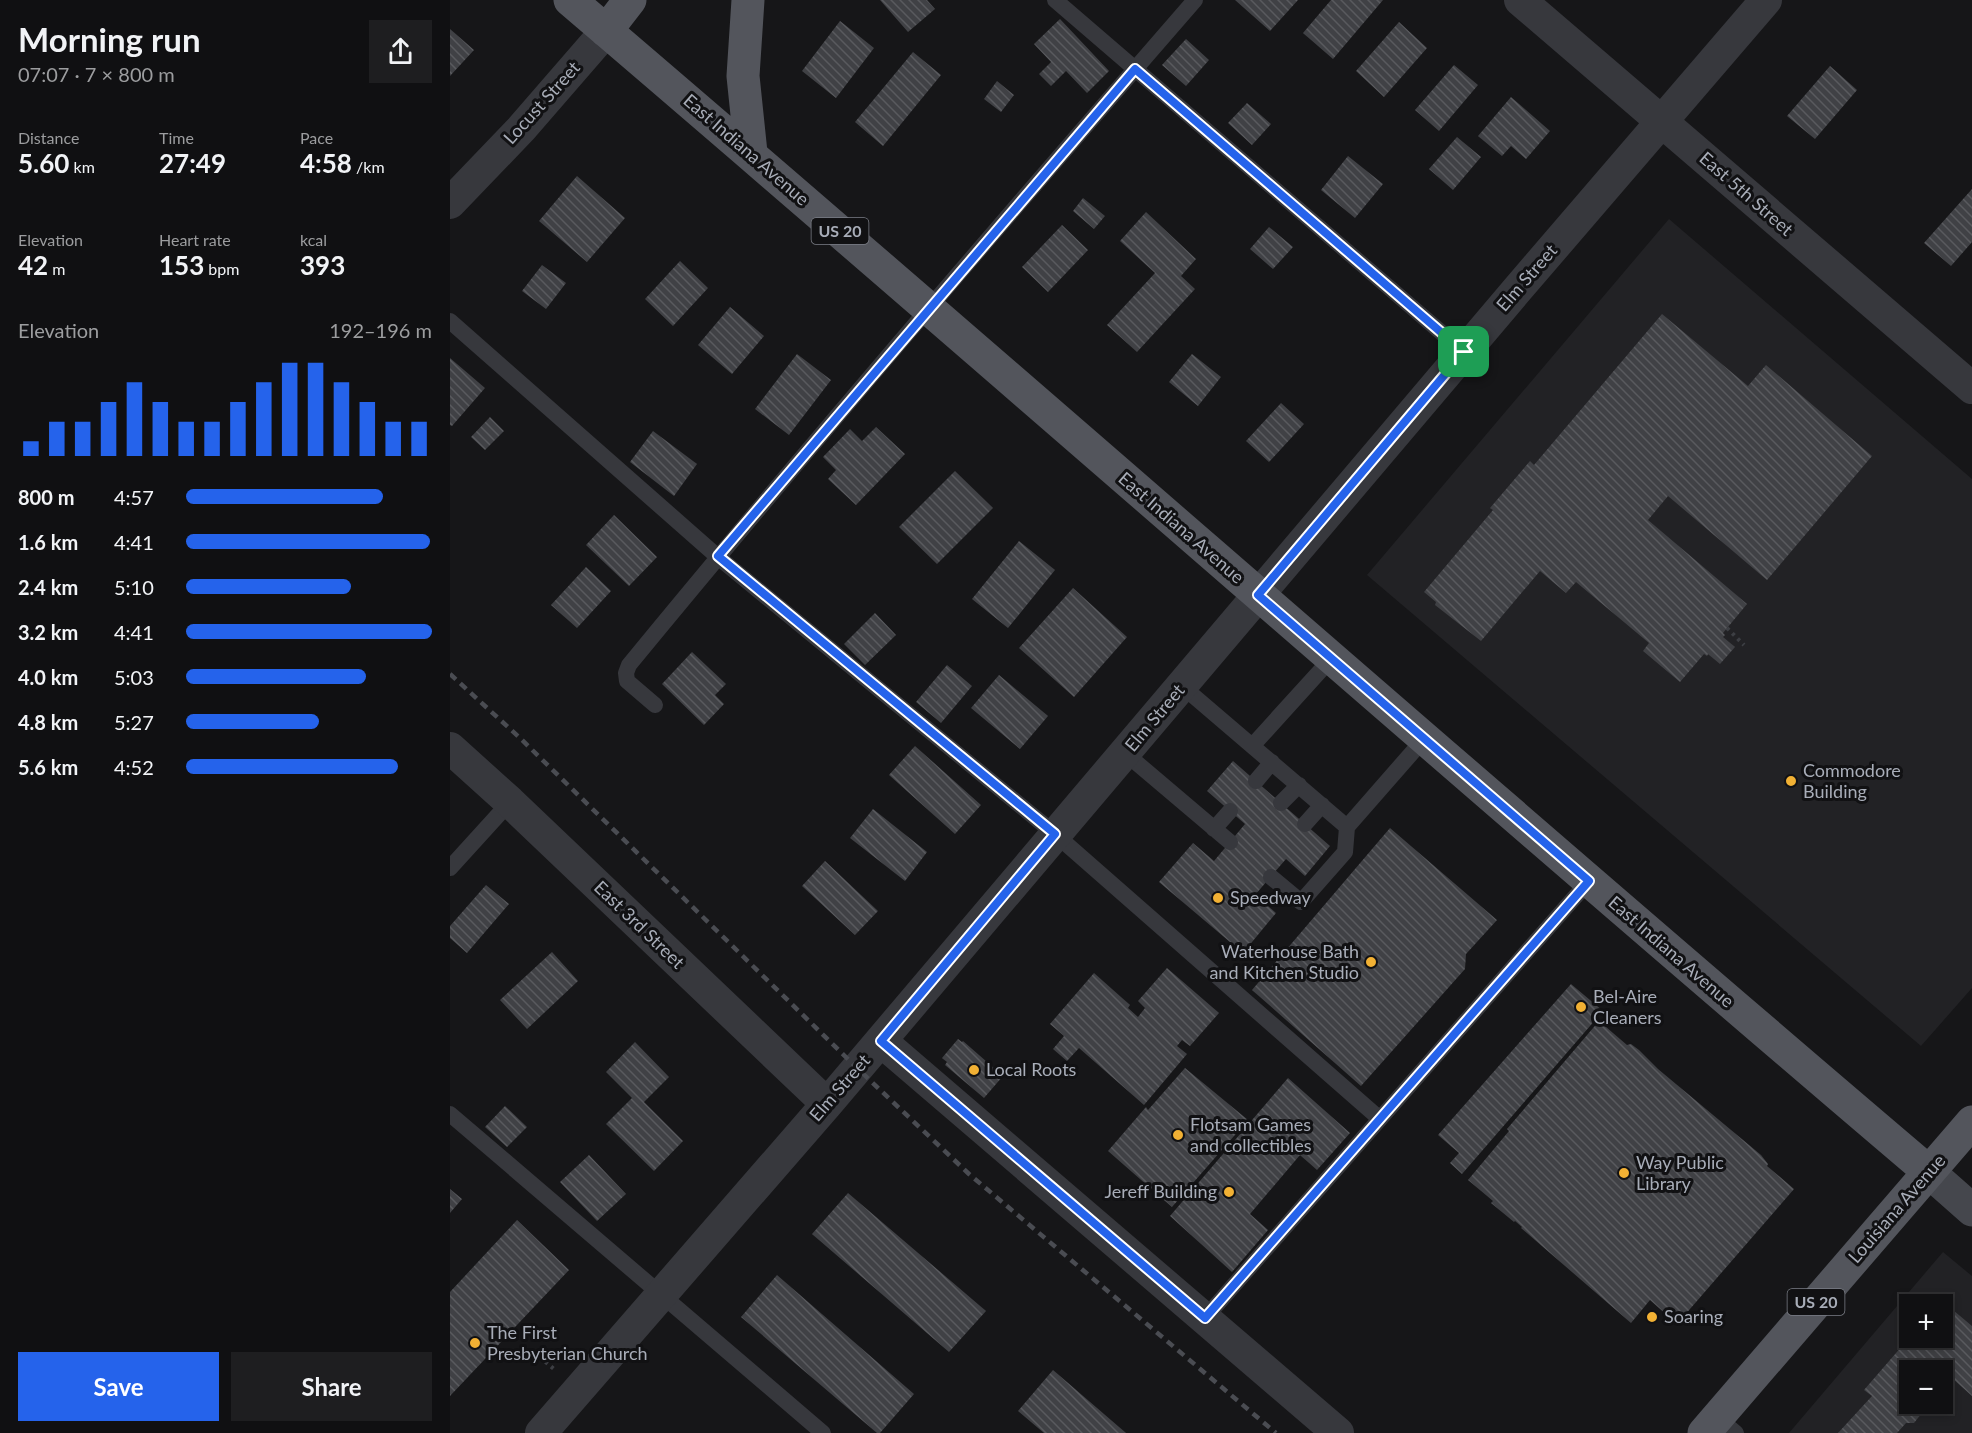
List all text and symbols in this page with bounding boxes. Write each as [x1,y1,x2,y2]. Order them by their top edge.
text: Morning run [18,19,201,59]
button: share [369,20,432,83]
street label: Locust Street [498,56,584,148]
text: 07:07 · 7 × 800 m [18,62,175,86]
street label: East Indiana Avenue [679,89,814,210]
text: Distance [18,128,79,147]
text: Time [159,128,194,147]
text: Pace [300,128,333,147]
text: 5.60 [18,147,69,179]
text: 27:49 [159,147,226,179]
text: 4:58 [300,147,352,179]
street label: East 5th Street [1695,147,1798,240]
text: km [69,157,95,176]
text: /km [352,157,385,176]
road number: US 20 [812,218,868,244]
text: Elevation [18,230,83,249]
text: Heart rate [159,230,231,249]
text: kcal [300,230,327,249]
street label: Elm Street [1491,239,1562,315]
text: 42 [18,249,48,281]
text: 153 [159,249,204,281]
text: 393 [300,249,345,281]
text: m [48,259,65,278]
text: bpm [204,259,239,278]
text: Elevation [18,318,99,342]
text: 192–196 m [329,318,432,342]
pin [1438,326,1489,377]
icon: arrive [1447,335,1480,368]
street label: East Indiana Avenue [1114,467,1249,588]
text: 800 m [18,485,74,509]
text: 4:57 [114,485,154,509]
text: 1.6 km [18,530,78,554]
text: 4:41 [114,530,154,554]
text: 2.4 km [18,575,78,599]
text: 5:10 [114,575,154,599]
text: 3.2 km [18,620,78,644]
text: 4:41 [114,620,154,644]
text: 4.0 km [18,665,78,689]
text: 5:03 [114,665,154,689]
street label: Elm Street [1120,679,1189,756]
text: 4.8 km [18,710,78,734]
text: 5:27 [114,710,154,734]
text: 5.6 km [18,755,78,779]
text: 4:52 [114,755,154,779]
place label: Commodore Building [1803,759,1901,802]
marker: Commodore Building [1784,774,1798,788]
street label: East 3rd Street [590,876,690,973]
place label: Speedway [1230,886,1312,908]
marker: Speedway [1211,891,1225,905]
street label: East Indiana Avenue [1604,891,1739,1012]
place label: Waterhouse Bath and Kitchen Studio [1209,940,1359,983]
marker: Waterhouse Bath and Kitchen Studio [1364,955,1378,969]
place label: Bel-Aire Cleaners [1593,985,1662,1028]
marker: Bel-Aire Cleaners [1574,1000,1588,1014]
street label: Elm Street [804,1049,875,1125]
place label: Local Roots [986,1058,1077,1080]
marker: Local Roots [967,1063,981,1077]
place label: Flotsam Games and collectibles [1190,1113,1312,1156]
marker: Flotsam Games and collectibles [1171,1128,1185,1142]
street label: Louisiana Avenue [1843,1150,1949,1267]
place label: Way Public Library [1636,1151,1724,1194]
marker: Way Public Library [1617,1166,1631,1180]
place label: Jereff Building [1105,1180,1217,1202]
marker: Jereff Building [1222,1185,1236,1199]
road number: US 20 [1788,1289,1844,1315]
map controls [1899,1294,1953,1414]
button: + [1899,1294,1953,1348]
place label: Soaring [1664,1305,1723,1327]
marker: Soaring [1645,1310,1659,1324]
place label: The First Presbyterian Church [487,1321,648,1364]
marker: The First Presbyterian Church [468,1336,482,1350]
button: Save [18,1352,219,1421]
button: Share [231,1352,432,1421]
button: − [1899,1360,1953,1414]

